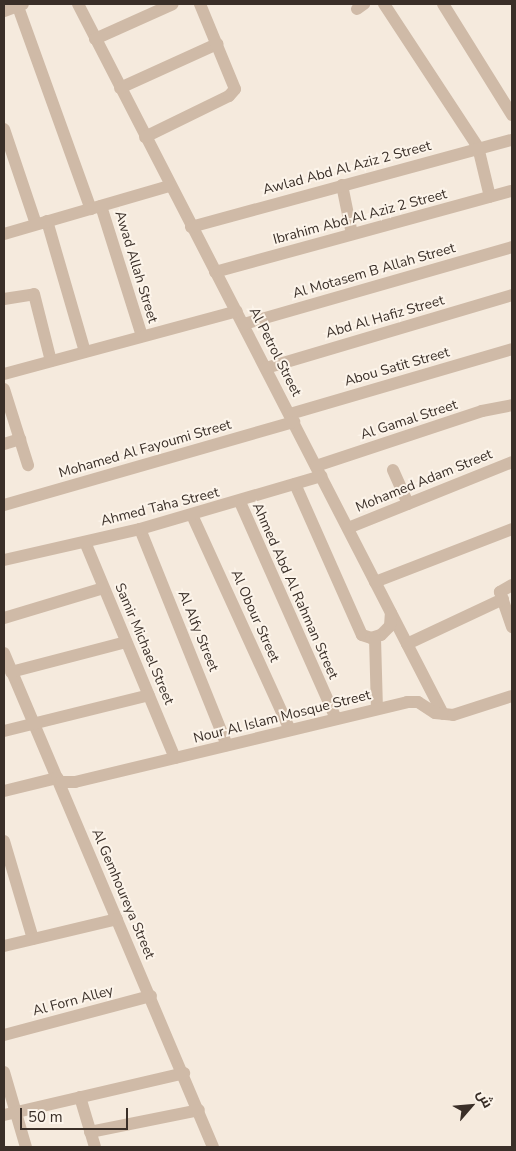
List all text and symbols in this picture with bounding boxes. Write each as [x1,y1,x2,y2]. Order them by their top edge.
street label: Awlad Abd Al Aziz 2 Street [261,137,433,199]
street label: Ibrahim Abd Al Aziz 2 Street [271,186,449,248]
street label: Awad Allah Street [111,209,161,325]
street label: Al Motasem B Allah Street [291,240,457,302]
street label: Abd Al Hafiz Street [324,292,446,342]
street label: Al Petrol Street [245,305,305,399]
street label: Abou Satit Street [343,344,451,390]
street label: Al Gamal Street [358,396,460,444]
street label: Mohamed Al Fayoumi Street [57,416,233,482]
street label: Mohamed Adam Street [353,446,495,516]
street label: Ahmed Taha Street [99,484,221,530]
street label: Ahmed Abd Al Rahman Street [248,500,342,682]
street label: Al Obour Street [227,567,283,665]
street label: Samir Michael Street [111,581,177,707]
street label: Al Alfy Street [174,588,222,674]
street label: Nour Al Islam Mosque Street [192,687,372,747]
street label: Al Gemhoureya Street [88,826,158,962]
street label: Al Forn Alley [31,982,115,1020]
north arrow [446,1081,496,1131]
text: ش [472,1087,497,1111]
scale bar [22,1098,130,1130]
text: 50 m [28,1107,63,1127]

